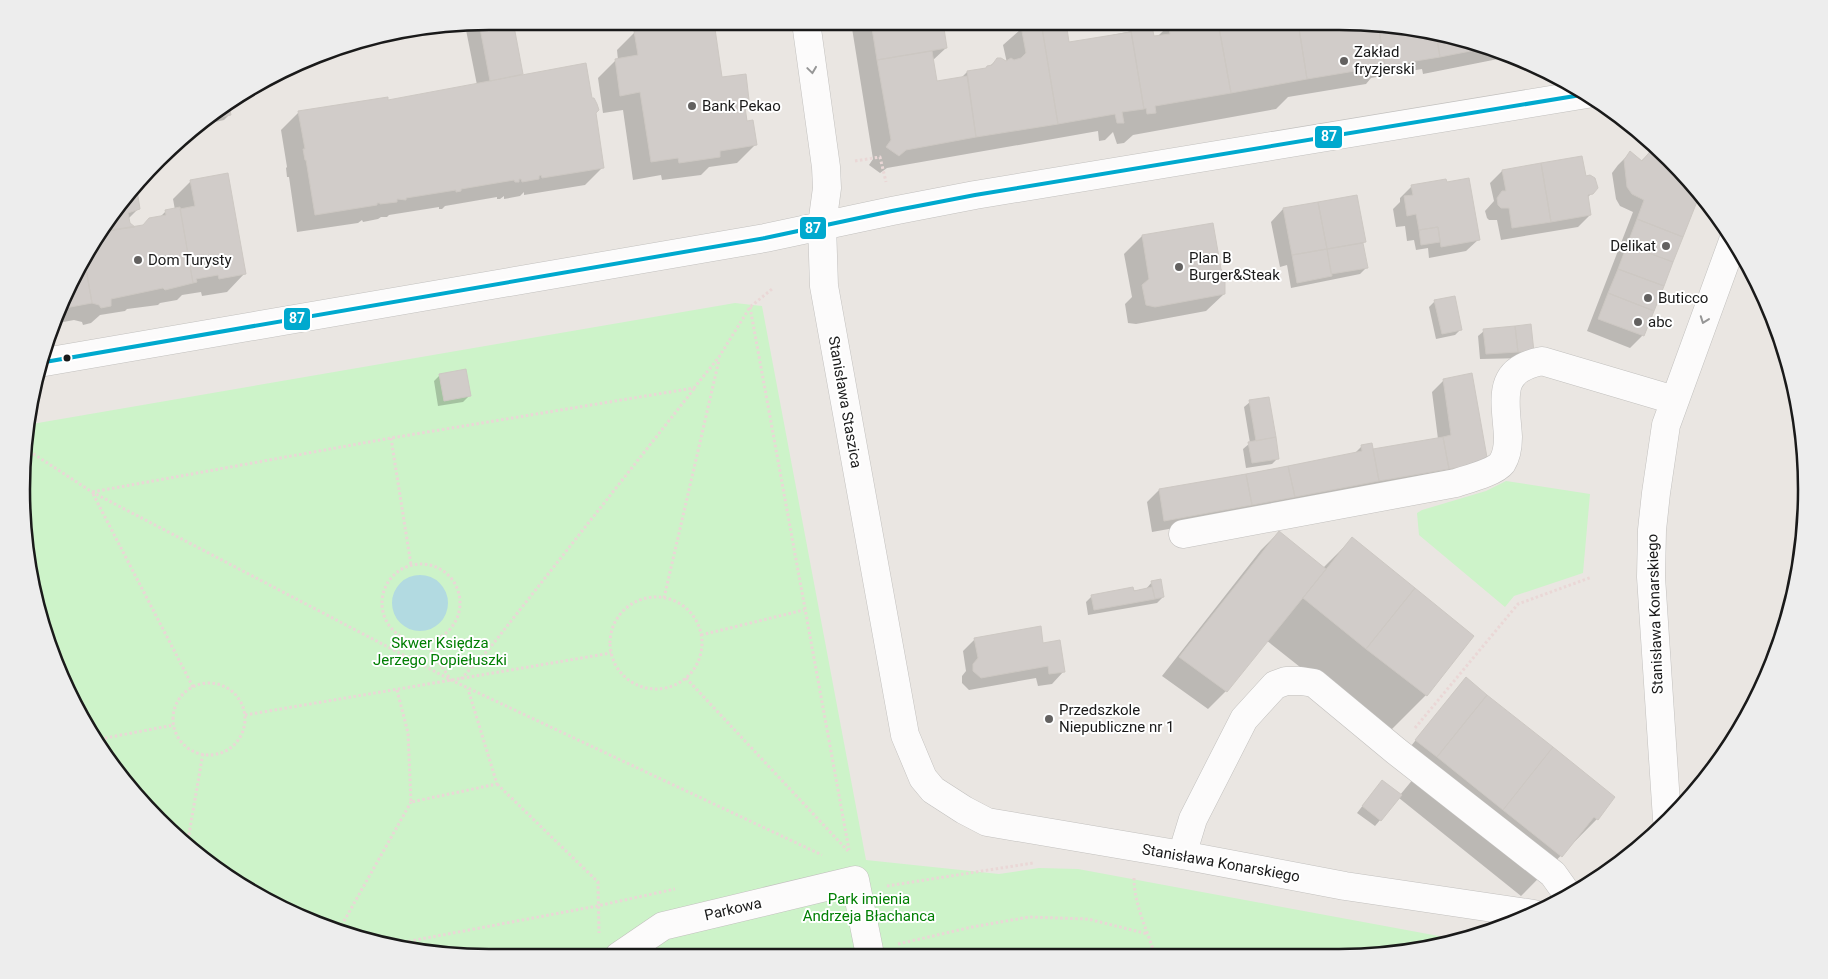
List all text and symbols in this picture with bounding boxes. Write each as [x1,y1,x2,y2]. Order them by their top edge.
place label: Zakład fryzjerski [1354,43,1415,78]
marker: Zakład fryzjerski [1338,55,1350,67]
one-way arrow [806,66,817,74]
place label: Bank Pekao [702,97,781,115]
marker: Bank Pekao [686,100,698,112]
line badge: 87 [1314,125,1343,149]
text: 87 [1321,128,1337,144]
line badge: 87 [799,216,827,240]
text: 87 [805,220,821,236]
place label: Delikat [1610,237,1656,255]
marker: Delikat [1660,240,1672,252]
place label: Plan B Burger&Steak [1189,249,1280,284]
place label: Dom Turysty [148,251,232,269]
marker: Dom Turysty [132,254,144,266]
marker: Plan B Burger&Steak [1173,261,1185,273]
place label: Buticco [1658,289,1708,307]
marker: Buticco [1642,292,1654,304]
line badge: 87 [283,307,311,331]
text: 87 [289,310,305,326]
place label: abc [1648,313,1673,331]
one-way arrow [1700,315,1710,323]
marker: abc [1632,316,1644,328]
street label: Stanisława Staszica [825,335,865,469]
unlabelled marker [62,353,72,363]
street label: Stanisława Konarskiego [1643,534,1667,694]
park label: Skwer Księdza Jerzego Popiełuszki [373,634,507,669]
place label: Przedszkole Niepubliczne nr 1 [1059,701,1174,736]
marker: Przedszkole Niepubliczne nr 1 [1043,713,1055,725]
street label: Stanisława Konarskiego [1141,840,1301,886]
park label: Park imienia Andrzeja Błachanca [803,890,935,925]
street label: Parkowa [703,894,763,924]

